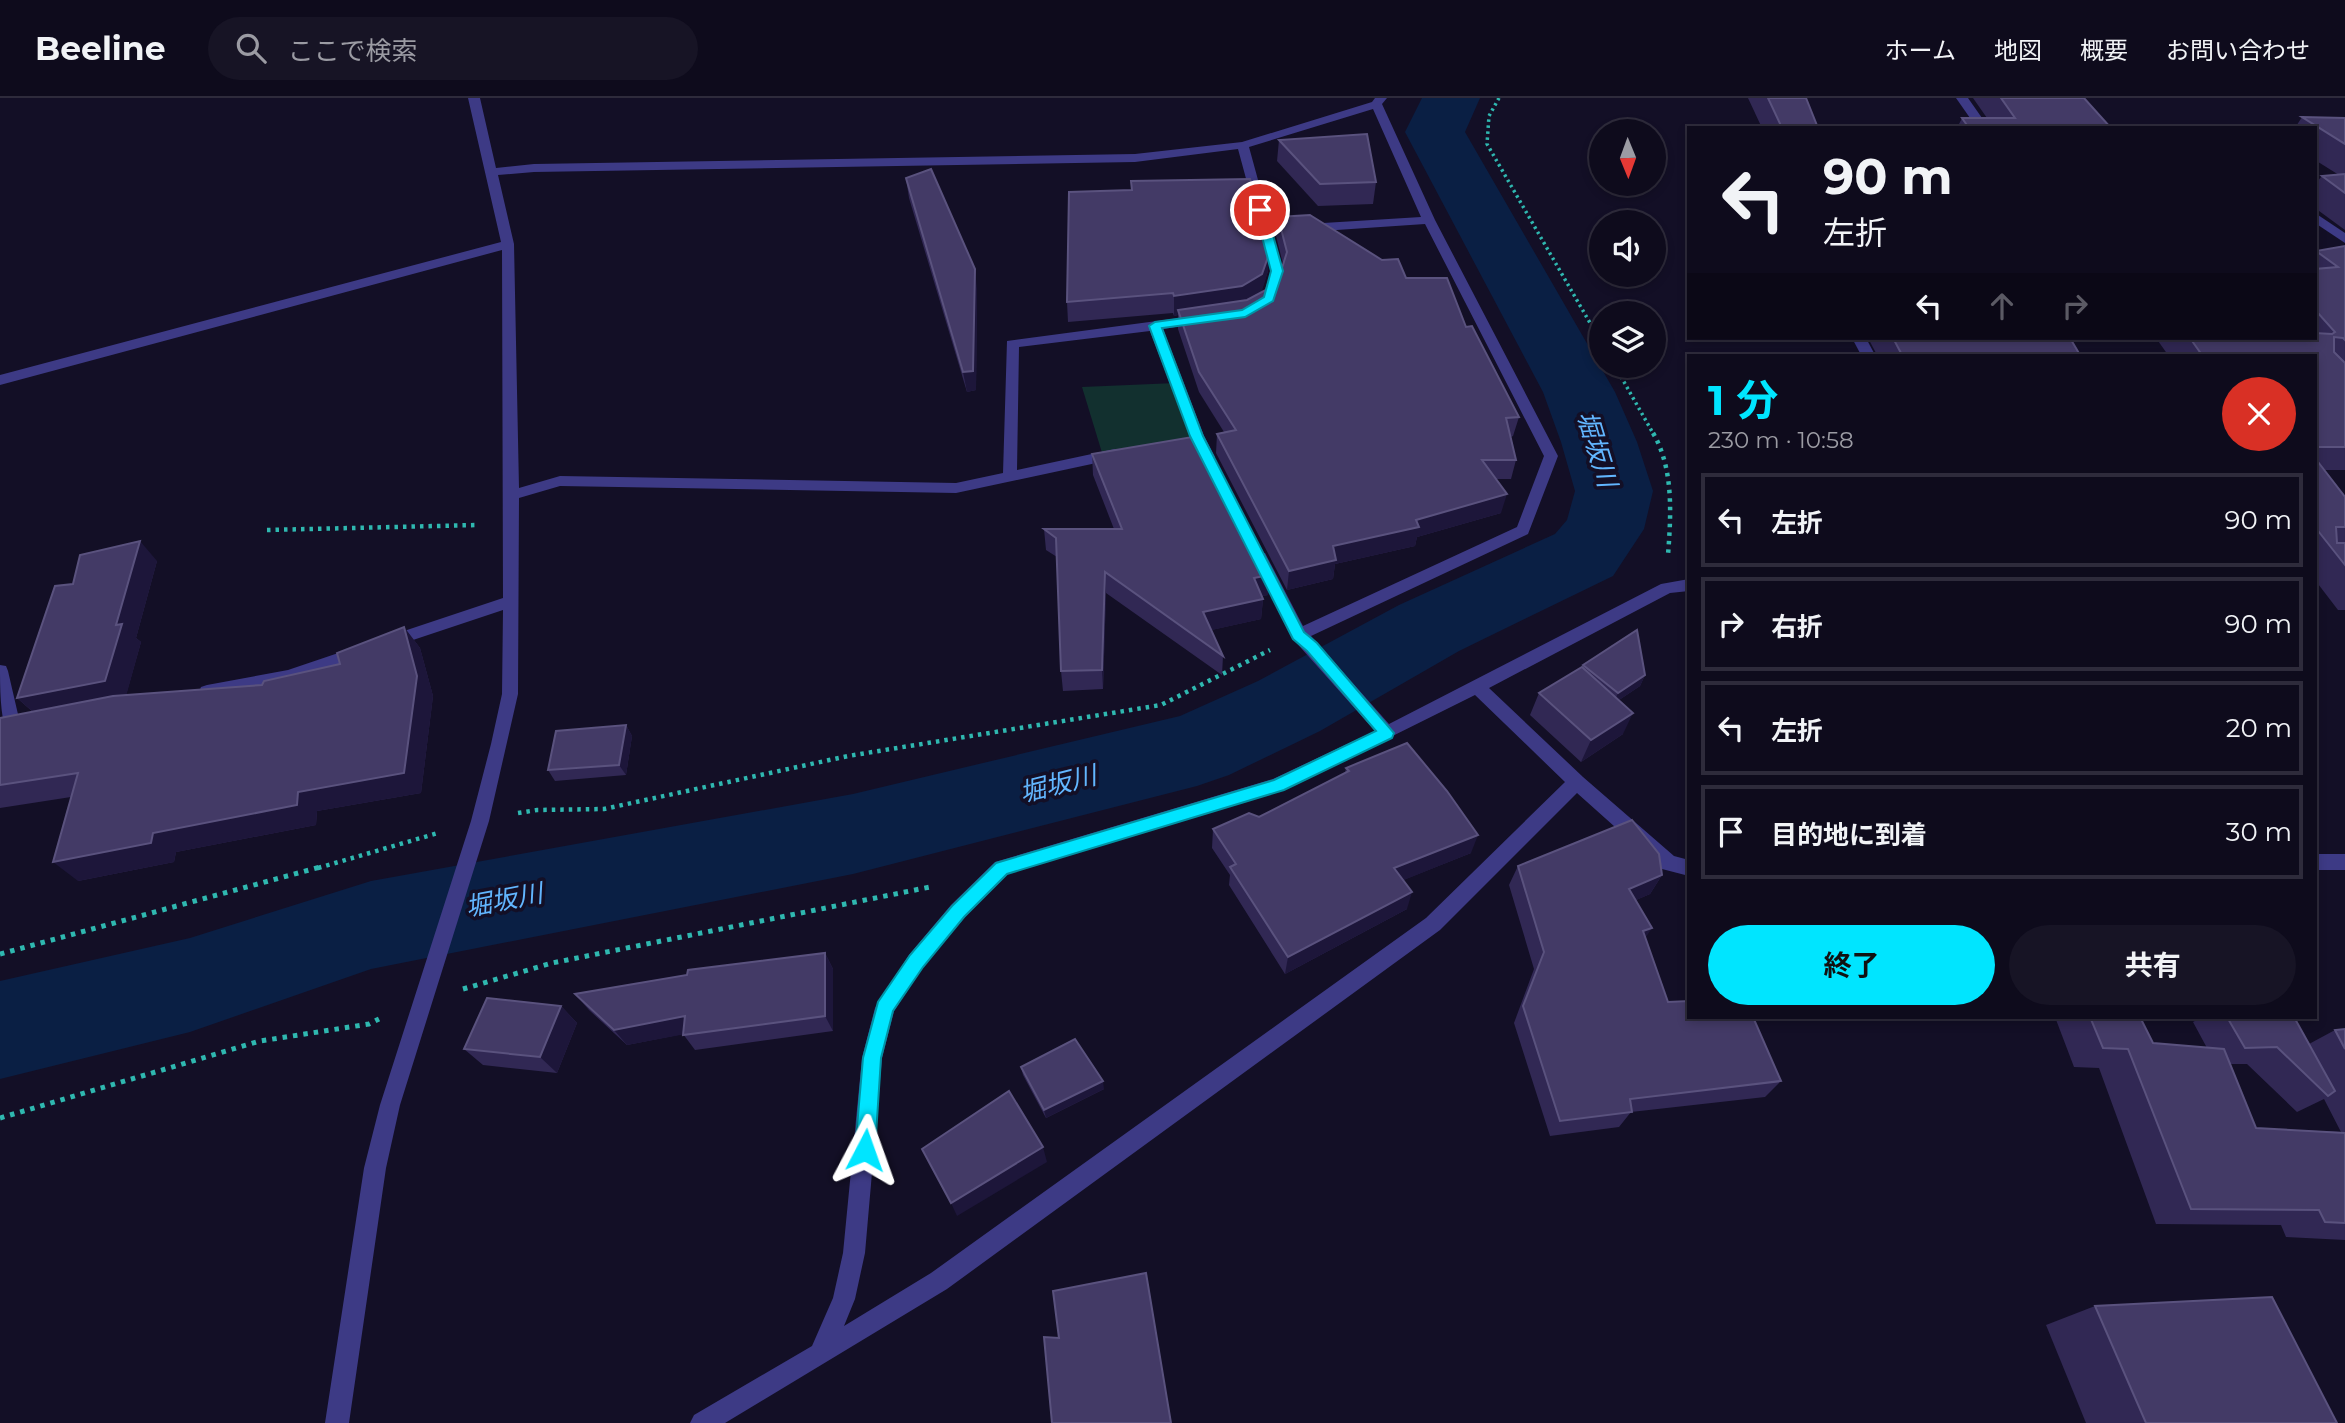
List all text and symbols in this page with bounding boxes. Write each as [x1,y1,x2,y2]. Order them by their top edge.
search box [208,17,698,80]
text: Beeline [35,28,166,68]
icon: search [232,29,270,67]
text: ここで検索 [288,35,418,67]
text: ホーム [1885,36,1956,65]
text: 地図 [1994,36,2042,65]
text: 概要 [2080,36,2128,65]
text: お問い合わせ [2166,36,2310,65]
north arrow [1589,119,1666,196]
map controls [1589,119,1666,378]
text: 90 m [1823,147,1953,206]
icon: left [1708,154,1799,245]
pin [1230,180,1290,240]
icon: arrive [1241,191,1279,229]
button: sound [1589,210,1666,287]
text: 左折 [1823,213,1887,252]
icon: left [1910,287,1948,325]
icon: ahead [1983,287,2021,325]
icon: right [2056,287,2094,325]
button: layers [1589,301,1666,378]
text: 1 分 [1708,374,1778,426]
button: close [2222,377,2296,451]
water label: 堀坂川 [1570,407,1625,494]
text: 230 m · 10:58 [1708,426,1854,454]
icon: left [1712,501,1750,539]
text: 90 m [2225,504,2292,536]
text: 左折 [1771,507,1823,539]
icon: right [1712,605,1750,643]
text: 90 m [2225,608,2292,640]
text: 右折 [1771,611,1823,643]
icon: left [1712,709,1750,747]
text: 20 m [2226,712,2292,744]
text: 左折 [1771,715,1823,747]
water label: 堀坂川 [1016,758,1103,809]
icon: arrive [1712,813,1750,851]
text: 30 m [2226,816,2292,848]
text: 目的地に到着 [1771,819,1927,851]
water label: 堀坂川 [463,876,548,923]
button: 終了 [1708,925,1995,1005]
button: 共有 [2009,925,2296,1005]
position arrow [828,1113,902,1187]

